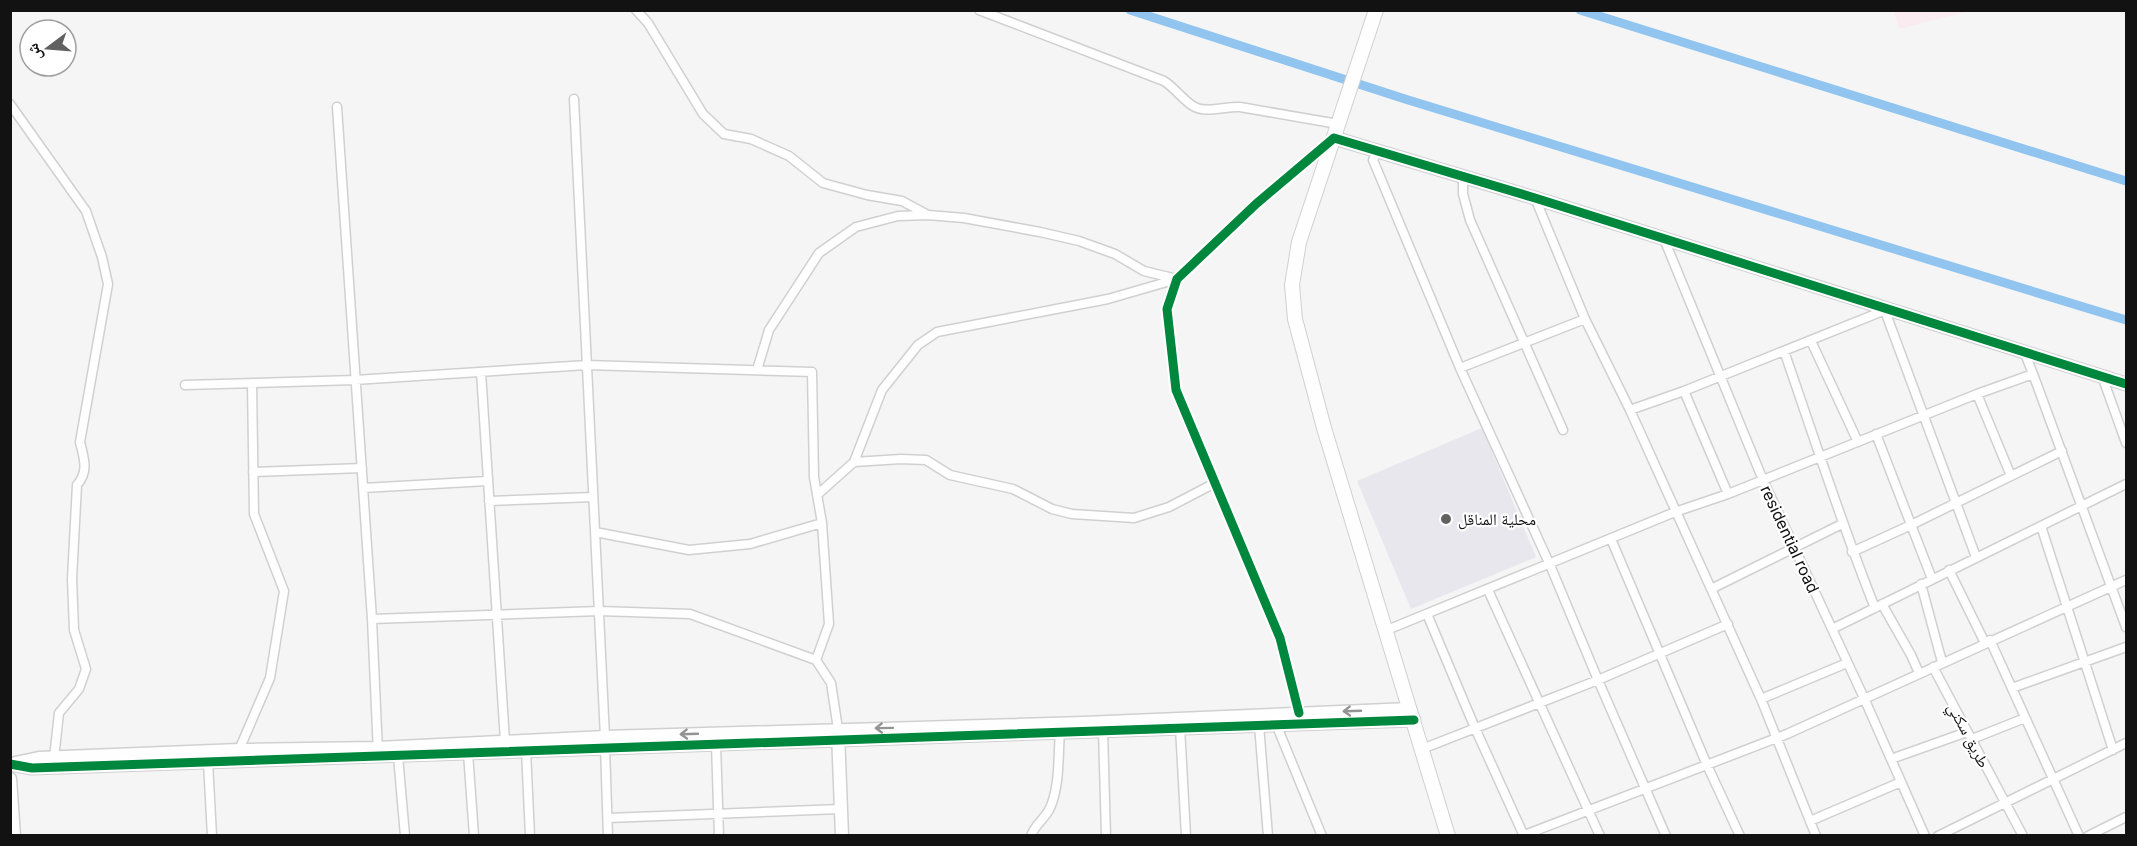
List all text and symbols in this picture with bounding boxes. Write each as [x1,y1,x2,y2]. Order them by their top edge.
north arrow [18,18,78,78]
text: ش [22,41,46,63]
street label: residential road [1756,482,1824,596]
place label: محلية المناقل [1458,509,1536,530]
marker: محلية المناقل [1439,512,1453,526]
street label: طريق سكني [1941,699,1994,772]
one-way arrow [1342,706,1362,717]
one-way arrow [875,722,895,733]
one-way arrow [680,728,700,740]

